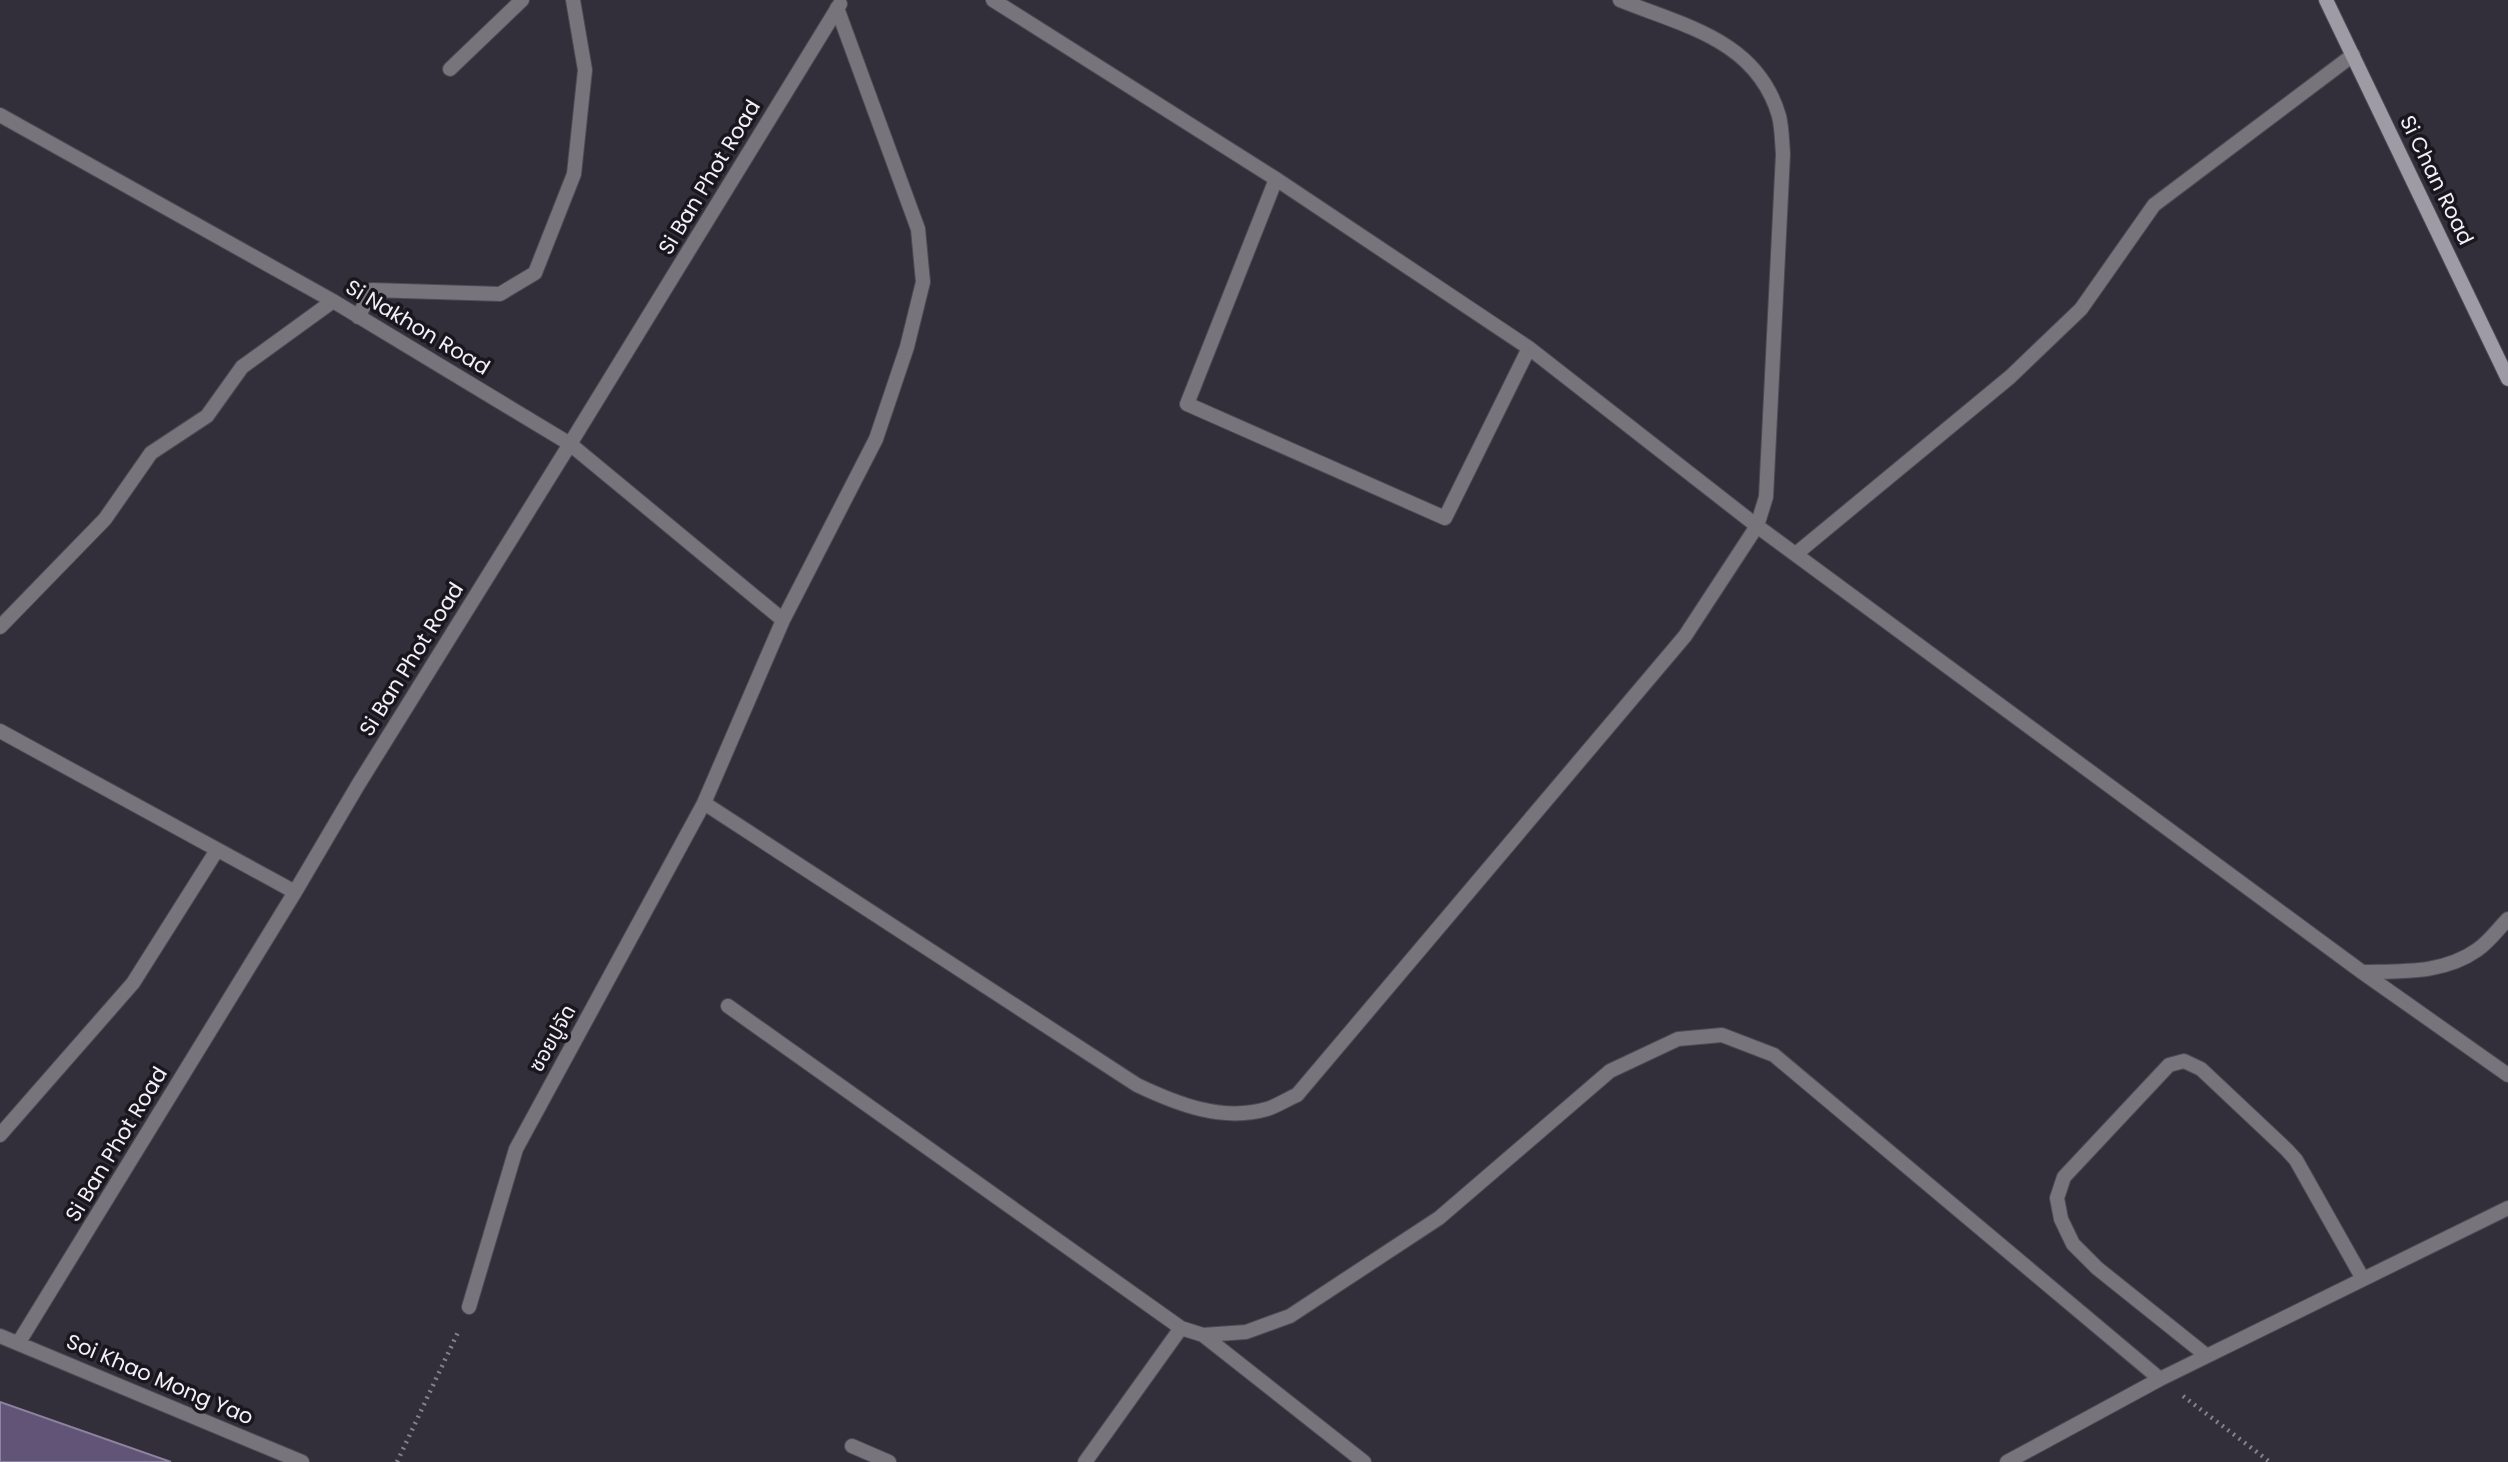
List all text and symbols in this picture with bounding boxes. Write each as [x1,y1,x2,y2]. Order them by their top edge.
street label: Si Ban Phot Road [651,94,767,260]
street label: Si Chan Road [2393,110,2481,250]
street label: Si Nakhon Road [340,272,496,382]
street label: Si Ban Phot Road [352,577,470,741]
street label: ซอยปูจัด [522,999,582,1077]
street label: Si Ban Phot Road [58,1061,174,1227]
street label: Soi Khao Mong Yao [62,1326,258,1432]

